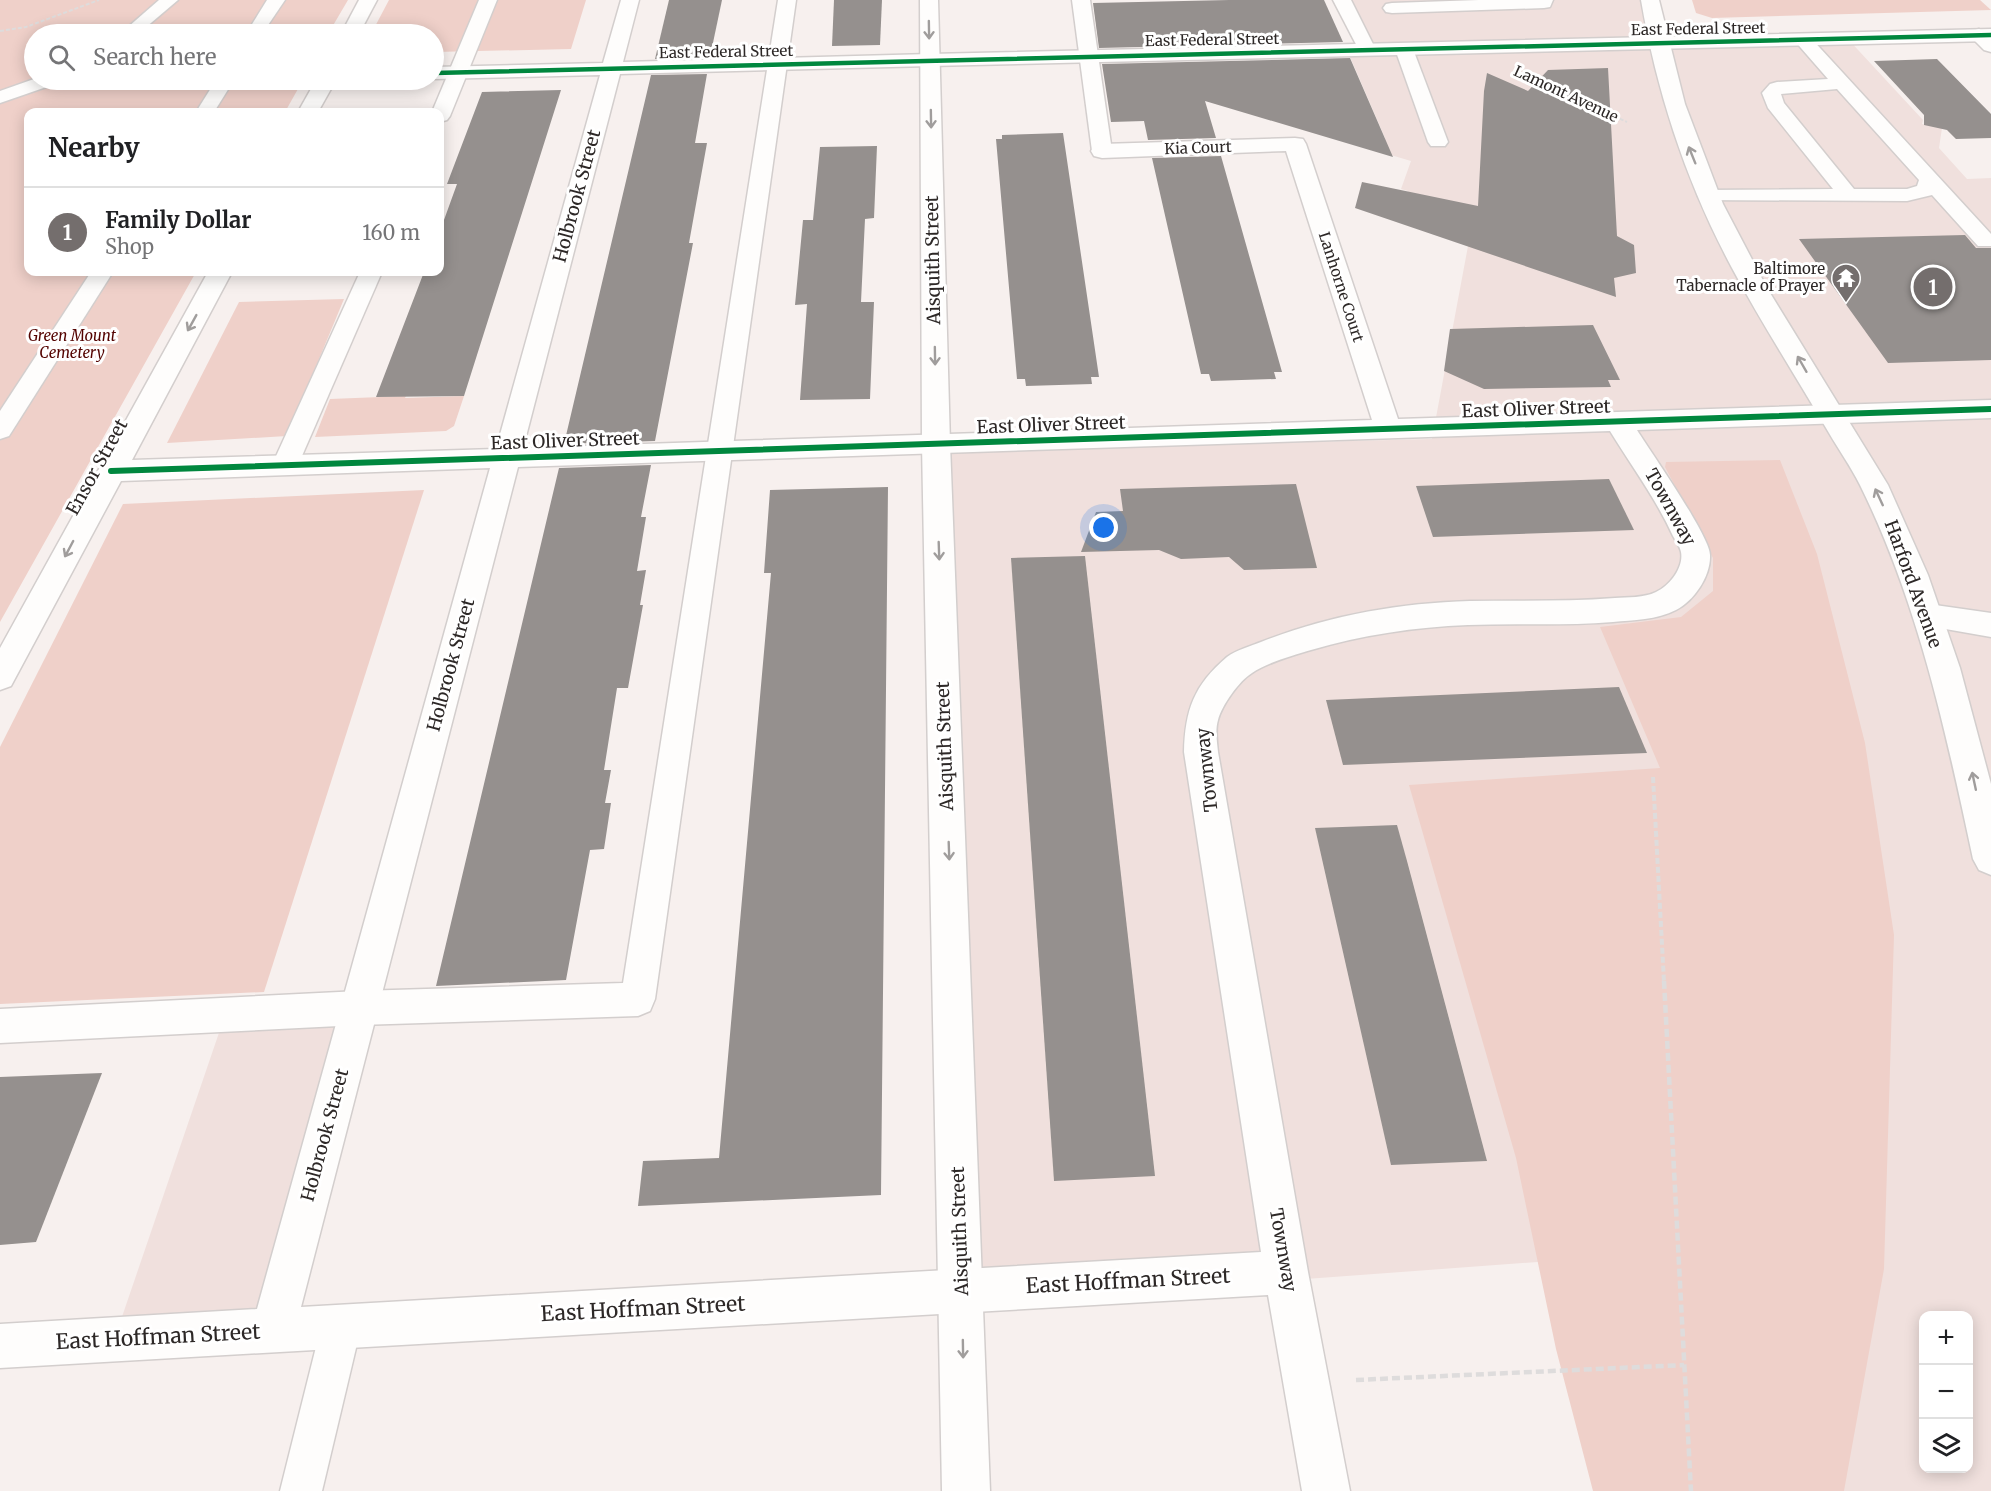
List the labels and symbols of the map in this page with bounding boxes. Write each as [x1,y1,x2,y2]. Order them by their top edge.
street label: East Federal Street [1631,18,1765,39]
one-way arrow [924,20,935,40]
street label: East Federal Street [1145,29,1279,50]
street label: East Federal Street [659,41,793,62]
street label: Lamont Avenue [1511,61,1622,126]
one-way arrow [925,108,937,128]
street label: Holbrook Street [548,127,605,265]
street label: Kia Court [1164,137,1232,158]
one-way arrow [1686,146,1697,165]
street label: Aisquith Street [920,195,945,326]
street label: Lanhorne Court [1315,229,1368,344]
place label: Baltimore Tabernacle of Prayer [1676,259,1825,295]
temple icon: Baltimore Tabernacle of Prayer [1830,262,1862,304]
pin: 1 [1914,264,1952,310]
one-way arrow [186,314,198,331]
park label: Green Mount Cemetery [28,326,117,362]
one-way arrow [929,345,941,365]
one-way arrow [1795,356,1807,373]
street label: East Oliver Street [1461,394,1611,423]
street label: East Oliver Street [976,410,1126,439]
street label: Ensor Street [61,415,132,519]
street label: East Oliver Street [490,426,640,455]
street label: Townway [1640,464,1701,550]
one-way arrow [1873,489,1885,507]
your location [1089,513,1118,542]
street label: Harford Avenue [1880,517,1947,651]
one-way arrow [63,540,74,558]
one-way arrow [934,540,945,560]
street label: Holbrook Street [422,596,479,734]
street label: Aisquith Street [931,681,958,812]
street label: Townway [1191,726,1222,813]
one-way arrow [1968,772,1979,791]
one-way arrow [943,840,954,860]
street label: Holbrook Street [296,1066,353,1204]
street label: Aisquith Street [946,1166,973,1297]
street label: Townway [1265,1206,1302,1294]
street label: East Hoffman Street [1025,1262,1231,1299]
street label: East Hoffman Street [540,1290,746,1327]
street label: East Hoffman Street [55,1318,261,1355]
one-way arrow [957,1339,969,1359]

